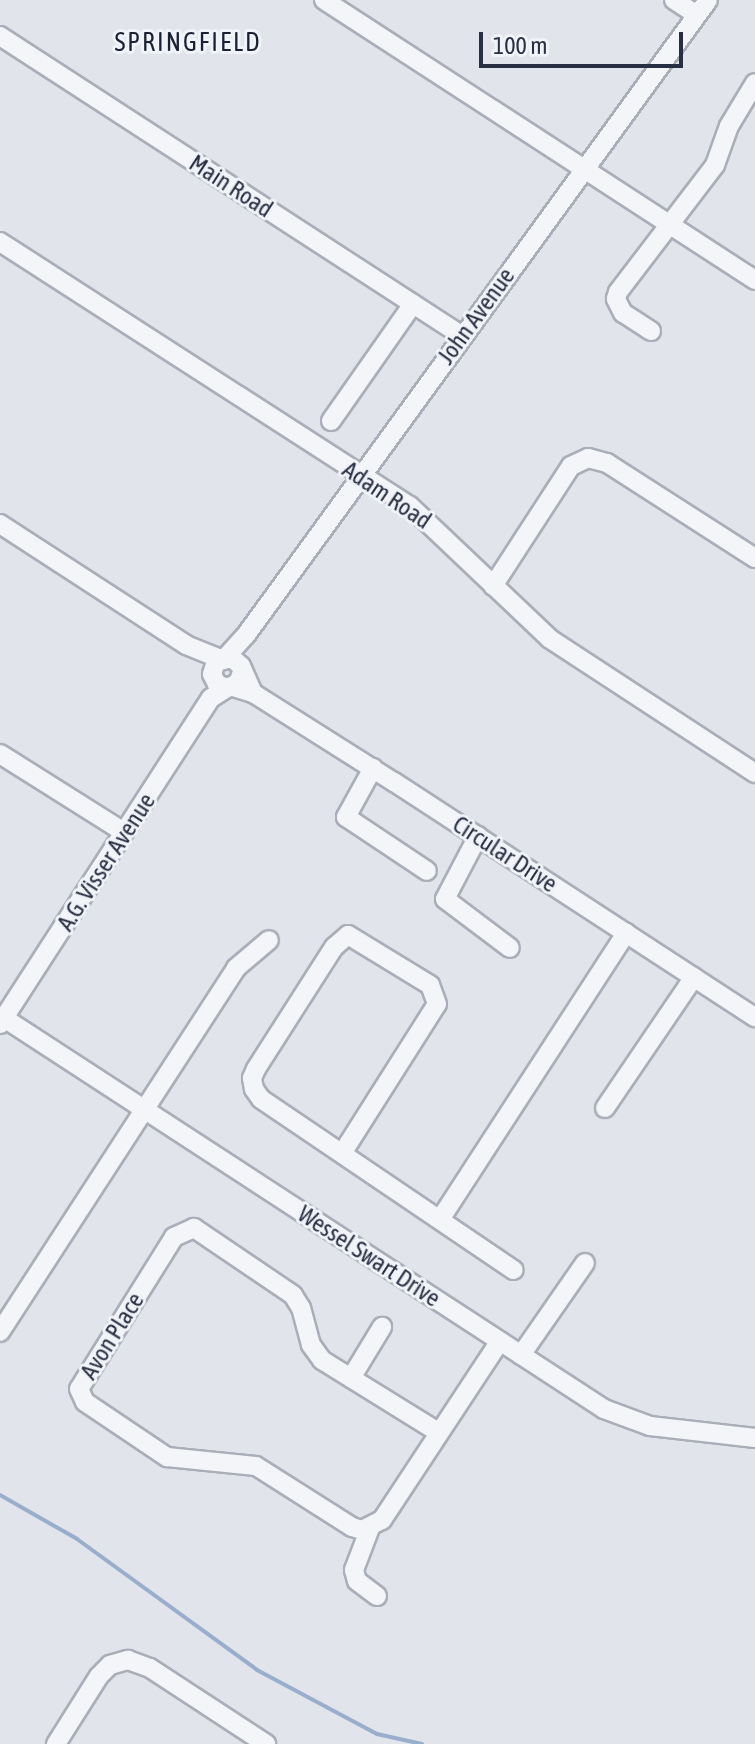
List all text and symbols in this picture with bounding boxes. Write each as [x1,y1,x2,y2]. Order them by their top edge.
scale bar [483,16,687,66]
district label: SPRINGFIELD [114,27,262,59]
text: 100 m [493,32,547,59]
street label: Main Road [184,148,278,224]
street label: John Avenue [431,262,521,370]
street label: Adam Road [337,455,437,535]
street label: A.G. Visser Avenue [51,788,161,936]
street label: Circular Drive [448,810,562,898]
street label: Wessel Swart Drive [292,1199,446,1313]
street label: Avon Place [74,1287,150,1385]

